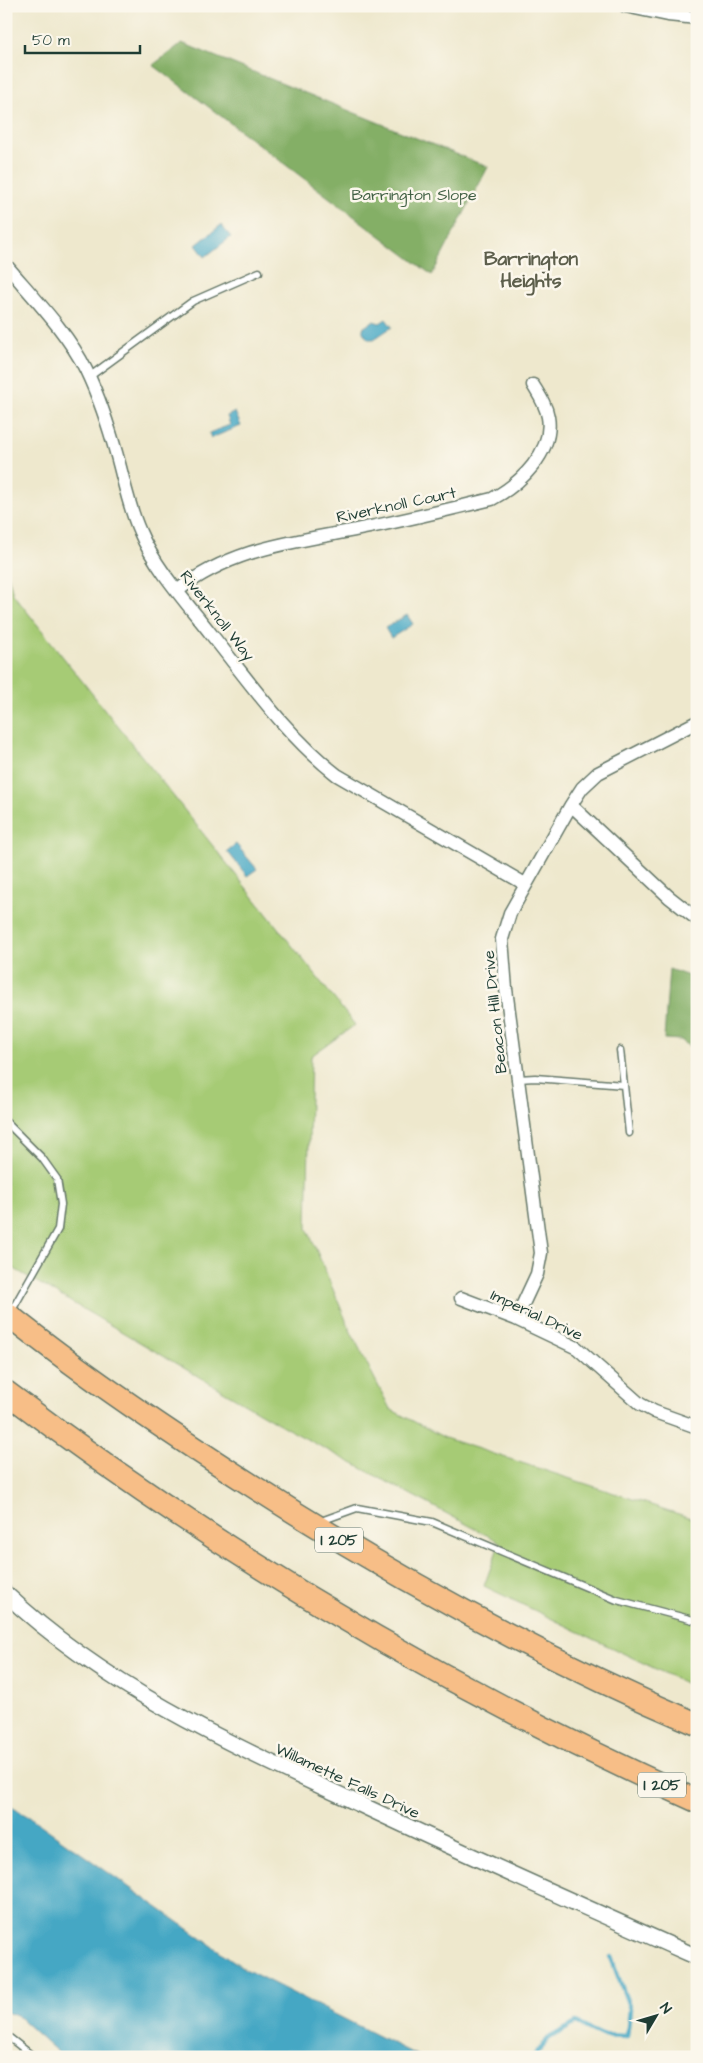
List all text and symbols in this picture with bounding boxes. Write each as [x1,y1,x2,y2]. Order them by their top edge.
scale bar [25,22,140,54]
text: 50 m [32,30,70,51]
park label: Barrington Slope [351,184,477,207]
district label: Barrington Heights [484,246,579,296]
street label: Riverknoll Court [334,481,458,528]
street label: Riverknoll Way [174,566,260,666]
street label: Beacon Hill Drive [478,949,512,1075]
street label: Imperial Drive [487,1284,587,1346]
road number: I 205 [315,1528,363,1552]
street label: Willamette Falls Drive [272,1738,424,1824]
road number: I 205 [638,1772,686,1798]
north arrow [630,1990,680,2040]
text: N [655,1999,676,2018]

